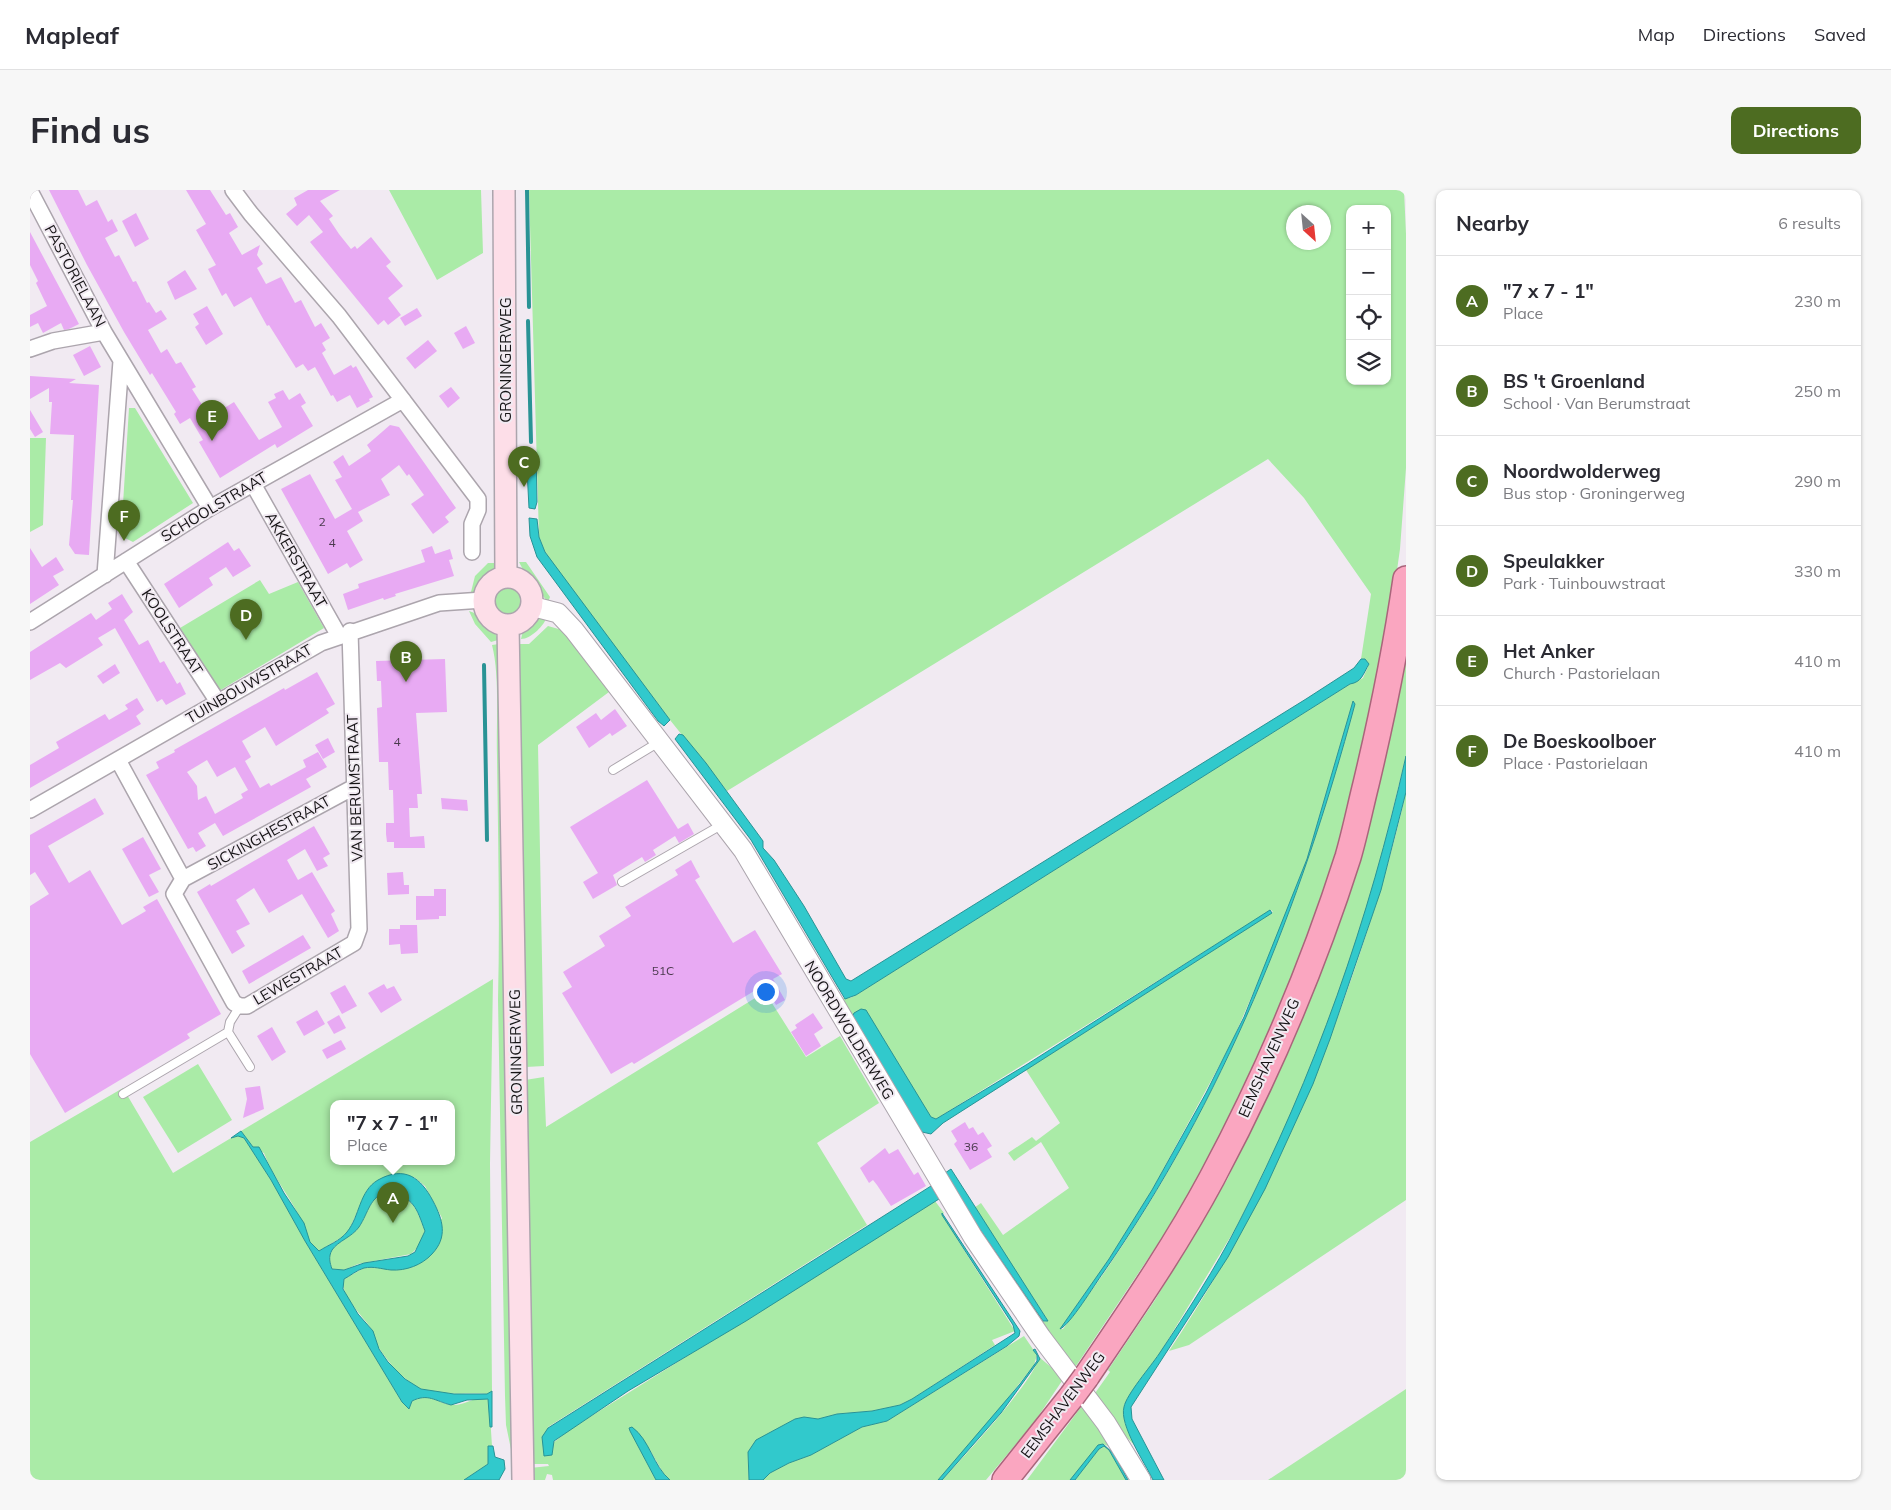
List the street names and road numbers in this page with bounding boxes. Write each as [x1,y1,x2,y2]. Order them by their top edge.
street label: PASTORIELAAN [41,221,110,330]
street label: GRONINGERWEG [496,297,515,423]
street label: SCHOOLSTRAAT [157,467,270,546]
street label: AKKERSTRAAT [261,508,332,611]
street label: KOOLSTRAAT [138,585,207,678]
street label: TUINBOUWSTRAAT [182,640,315,727]
street label: VAN BERUMSTRAAT [342,714,367,862]
street label: SICKINGHESTRAAT [204,791,334,874]
street label: LEWESTRAAT [249,942,346,1009]
street label: NOORDWOLDERWEG [800,957,898,1103]
street label: GRONINGERWEG [505,989,526,1115]
street label: EEMSHAVENWEG [1234,995,1303,1120]
street label: EEMSHAVENWEG [1016,1348,1109,1462]

